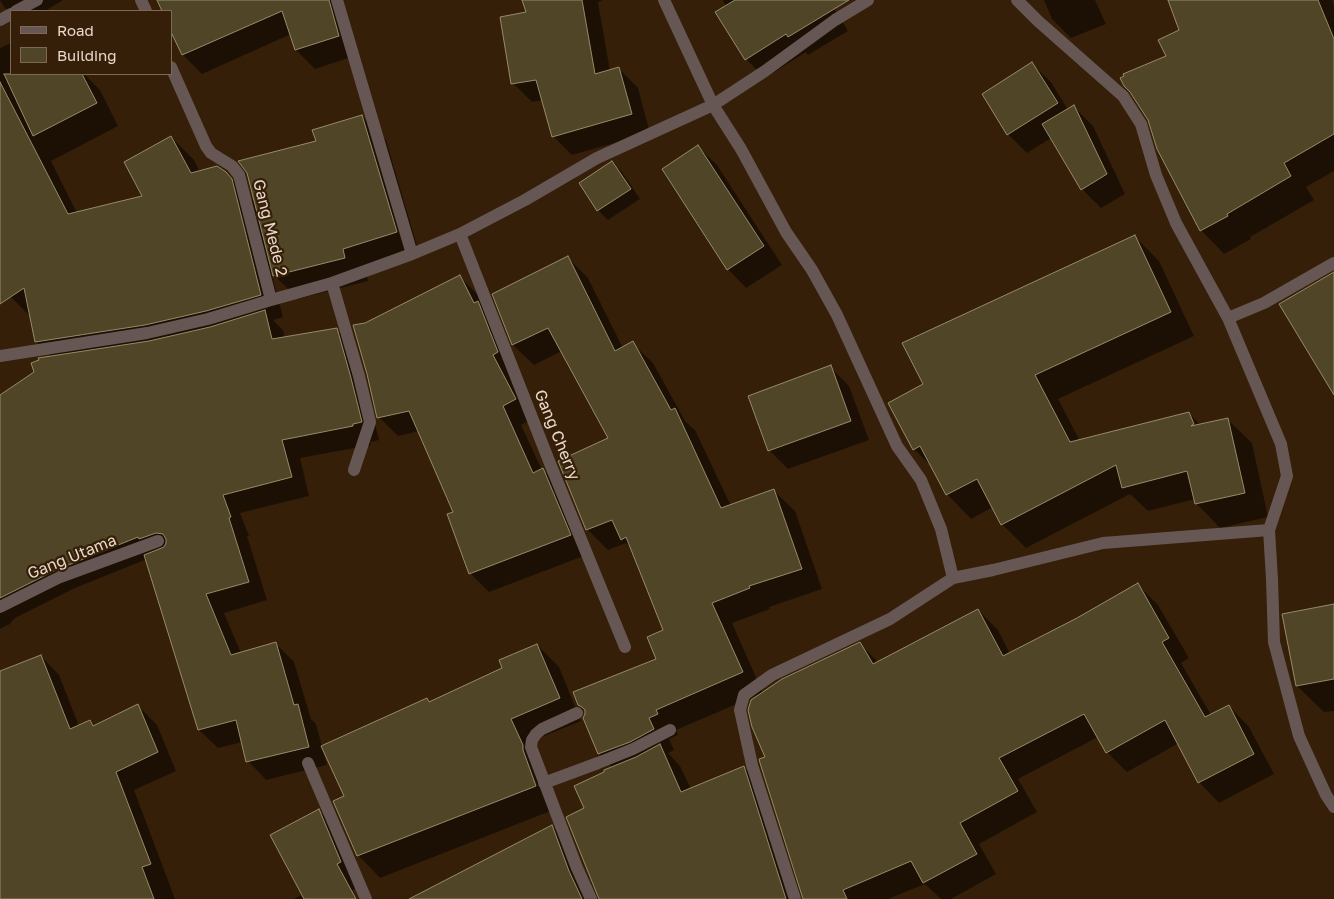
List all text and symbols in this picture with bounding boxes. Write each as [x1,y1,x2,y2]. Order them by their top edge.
legend [10,10,172,75]
text: Road [57,21,94,39]
text: Building [57,46,117,64]
street label: Gang Mede 2 [249,177,291,279]
street label: Gang Cherry [530,387,584,483]
street label: Gang Utama [25,530,119,584]

